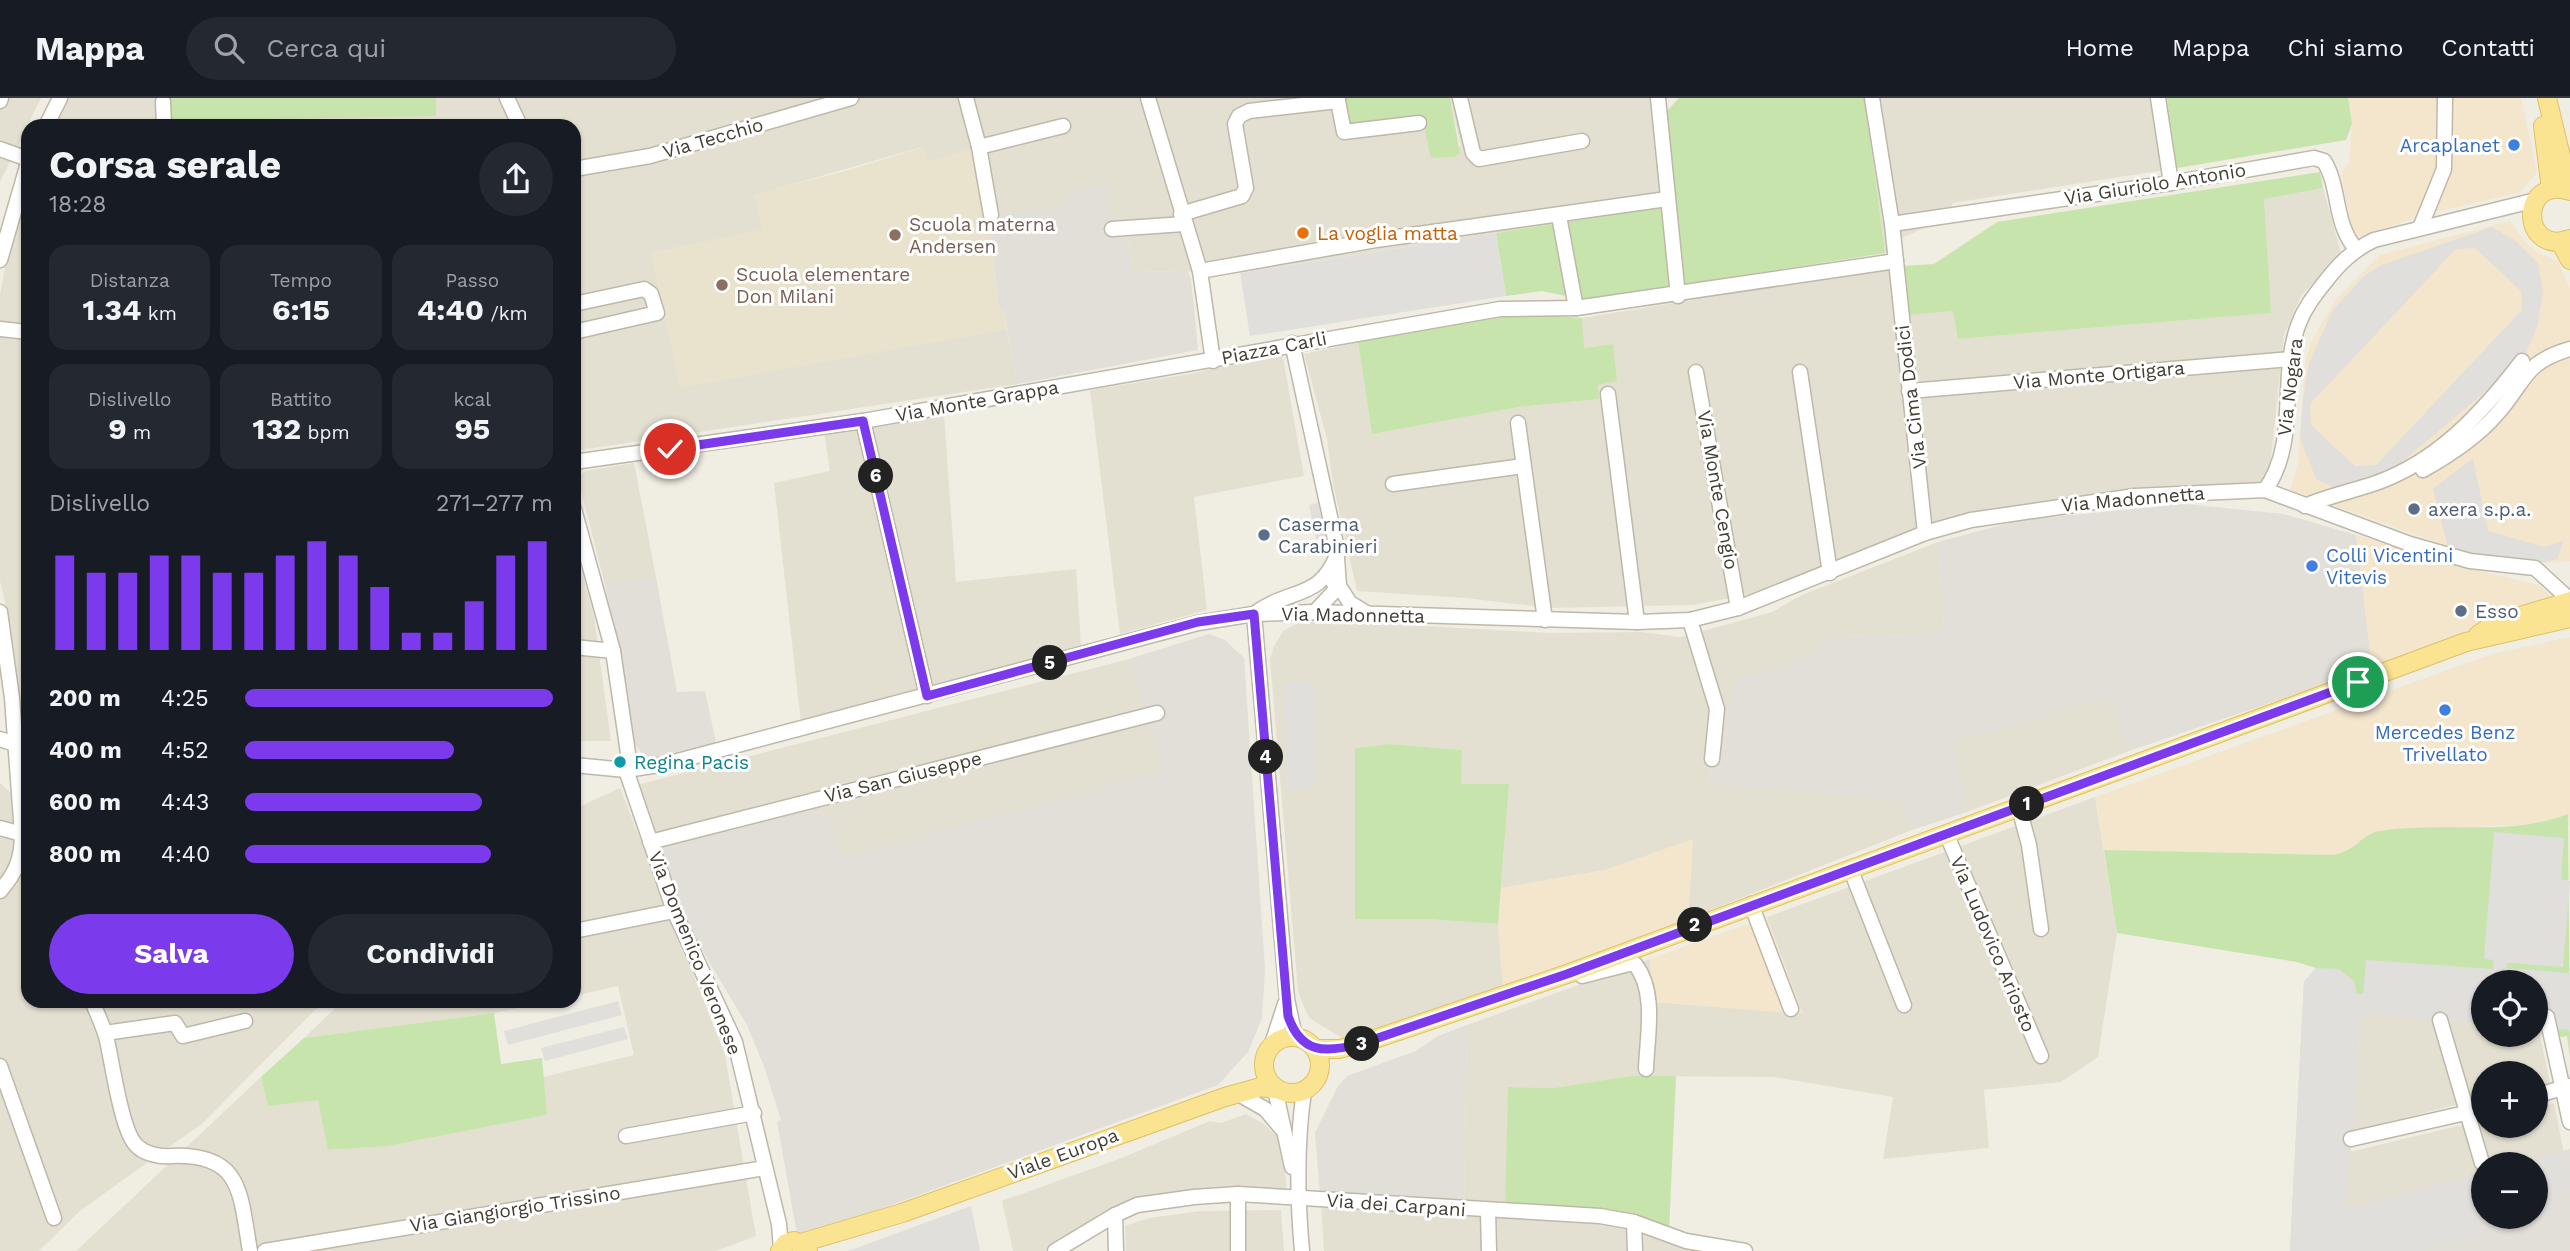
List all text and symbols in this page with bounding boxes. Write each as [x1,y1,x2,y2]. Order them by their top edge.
search box [186,17,676,80]
text: Mappa [35,29,144,68]
icon: search [210,29,248,67]
text: Cerca qui [266,33,386,63]
text: Home [2065,34,2134,62]
text: Mappa [2172,34,2250,62]
text: Chi siamo [2288,34,2403,62]
text: Contatti [2441,34,2535,62]
street label: Via Tecchio [660,113,766,163]
place label: Arcaplanet [2400,134,2500,157]
marker: Arcaplanet [2506,137,2522,153]
button: share [479,142,553,216]
text: Corsa serale [49,143,281,187]
street label: Via Giuriolo Antonio [2063,158,2247,210]
text: 18:28 [49,191,107,218]
place label: Scuola materna Andersen [909,213,1055,258]
place label: La voglia matta [1317,222,1458,245]
marker: La voglia matta [1295,225,1311,241]
marker: Scuola materna Andersen [887,227,903,243]
place label: Scuola elementare Don Milani [736,263,910,308]
text: Distanza [90,269,170,292]
text: Tempo [270,269,332,292]
text: Passo [445,269,499,292]
marker: Scuola elementare Don Milani [714,277,730,293]
text: 1.34 [83,292,141,327]
text: 6:15 [272,292,330,327]
text: 4:40 [417,292,484,327]
text: km [141,302,177,325]
text: /km [484,302,528,325]
street label: Via Cima Dodici [1891,324,1931,470]
street label: Piazza Carli [1219,327,1329,369]
street label: Via Nogara [2273,336,2307,437]
street label: Via Monte Ortigara [2012,356,2186,394]
street label: Via Monte Grappa [894,375,1061,427]
text: Dislivello [88,388,171,411]
text: Battito [270,388,332,411]
text: kcal [454,388,491,411]
street label: Via Monte Cengio [1693,409,1743,571]
text: 9 [108,411,127,446]
text: 132 [252,411,301,446]
text: 95 [454,411,490,446]
pin [640,419,700,479]
text: m [127,421,151,444]
text: bpm [301,421,350,444]
icon: check [651,430,689,468]
pin: 6 [858,458,894,494]
text: 6 [870,464,881,487]
street label: Via Madonnetta [2060,481,2206,517]
text: Dislivello [49,490,150,517]
text: 271–277 m [436,490,553,517]
place label: axera s.p.a. [2428,498,2531,521]
marker: axera s.p.a. [2406,501,2422,517]
place label: Caserma Carabinieri [1278,513,1378,558]
marker: Caserma Carabinieri [1256,527,1272,543]
place label: Colli Vicentini Vitevis [2326,544,2453,589]
marker: Colli Vicentini Vitevis [2304,558,2320,574]
place label: Esso [2475,600,2519,623]
street label: Via Madonnetta [1281,602,1425,628]
marker: Esso [2453,603,2469,619]
pin: 5 [1032,646,1068,680]
text: 5 [1044,651,1055,674]
pin [2328,652,2388,712]
icon: arrive [2339,663,2377,701]
text: 200 m [49,685,121,712]
text: 4:25 [161,685,209,712]
marker: Mercedes Benz Trivellato [2437,702,2453,718]
place label: Mercedes Benz Trivellato [2375,721,2515,766]
text: 400 m [49,737,122,764]
text: 4:52 [161,737,209,764]
pin: 4 [1248,740,1284,774]
text: 4 [1259,745,1272,768]
street label: Via San Giuseppe [822,746,984,808]
place label: Regina Pacis [634,751,749,774]
marker: Regina Pacis [612,754,628,770]
pin: 1 [2010,786,2044,822]
text: 600 m [49,789,121,816]
text: 4:43 [161,789,209,816]
text: 1 [2022,792,2031,815]
text: 800 m [49,841,121,868]
text: 4:40 [161,841,210,868]
street label: Via Domenico Veronese [644,848,746,1058]
street label: Via Ludovico Ariosto [1945,852,2041,1036]
pin: 2 [1678,908,1712,942]
text: 2 [1689,913,1700,936]
button: Salva [49,914,294,994]
button: Condividi [308,914,553,994]
map controls [2471,970,2548,1229]
button: locate [2471,970,2548,1047]
pin: 3 [1344,1026,1380,1062]
text: 3 [1356,1032,1367,1055]
button: + [2471,1061,2548,1138]
street label: Viale Europa [1004,1123,1122,1185]
button: − [2471,1152,2548,1229]
street label: Via Giangiorgio Trissino [408,1181,622,1237]
street label: Via dei Carpani [1326,1189,1466,1221]

